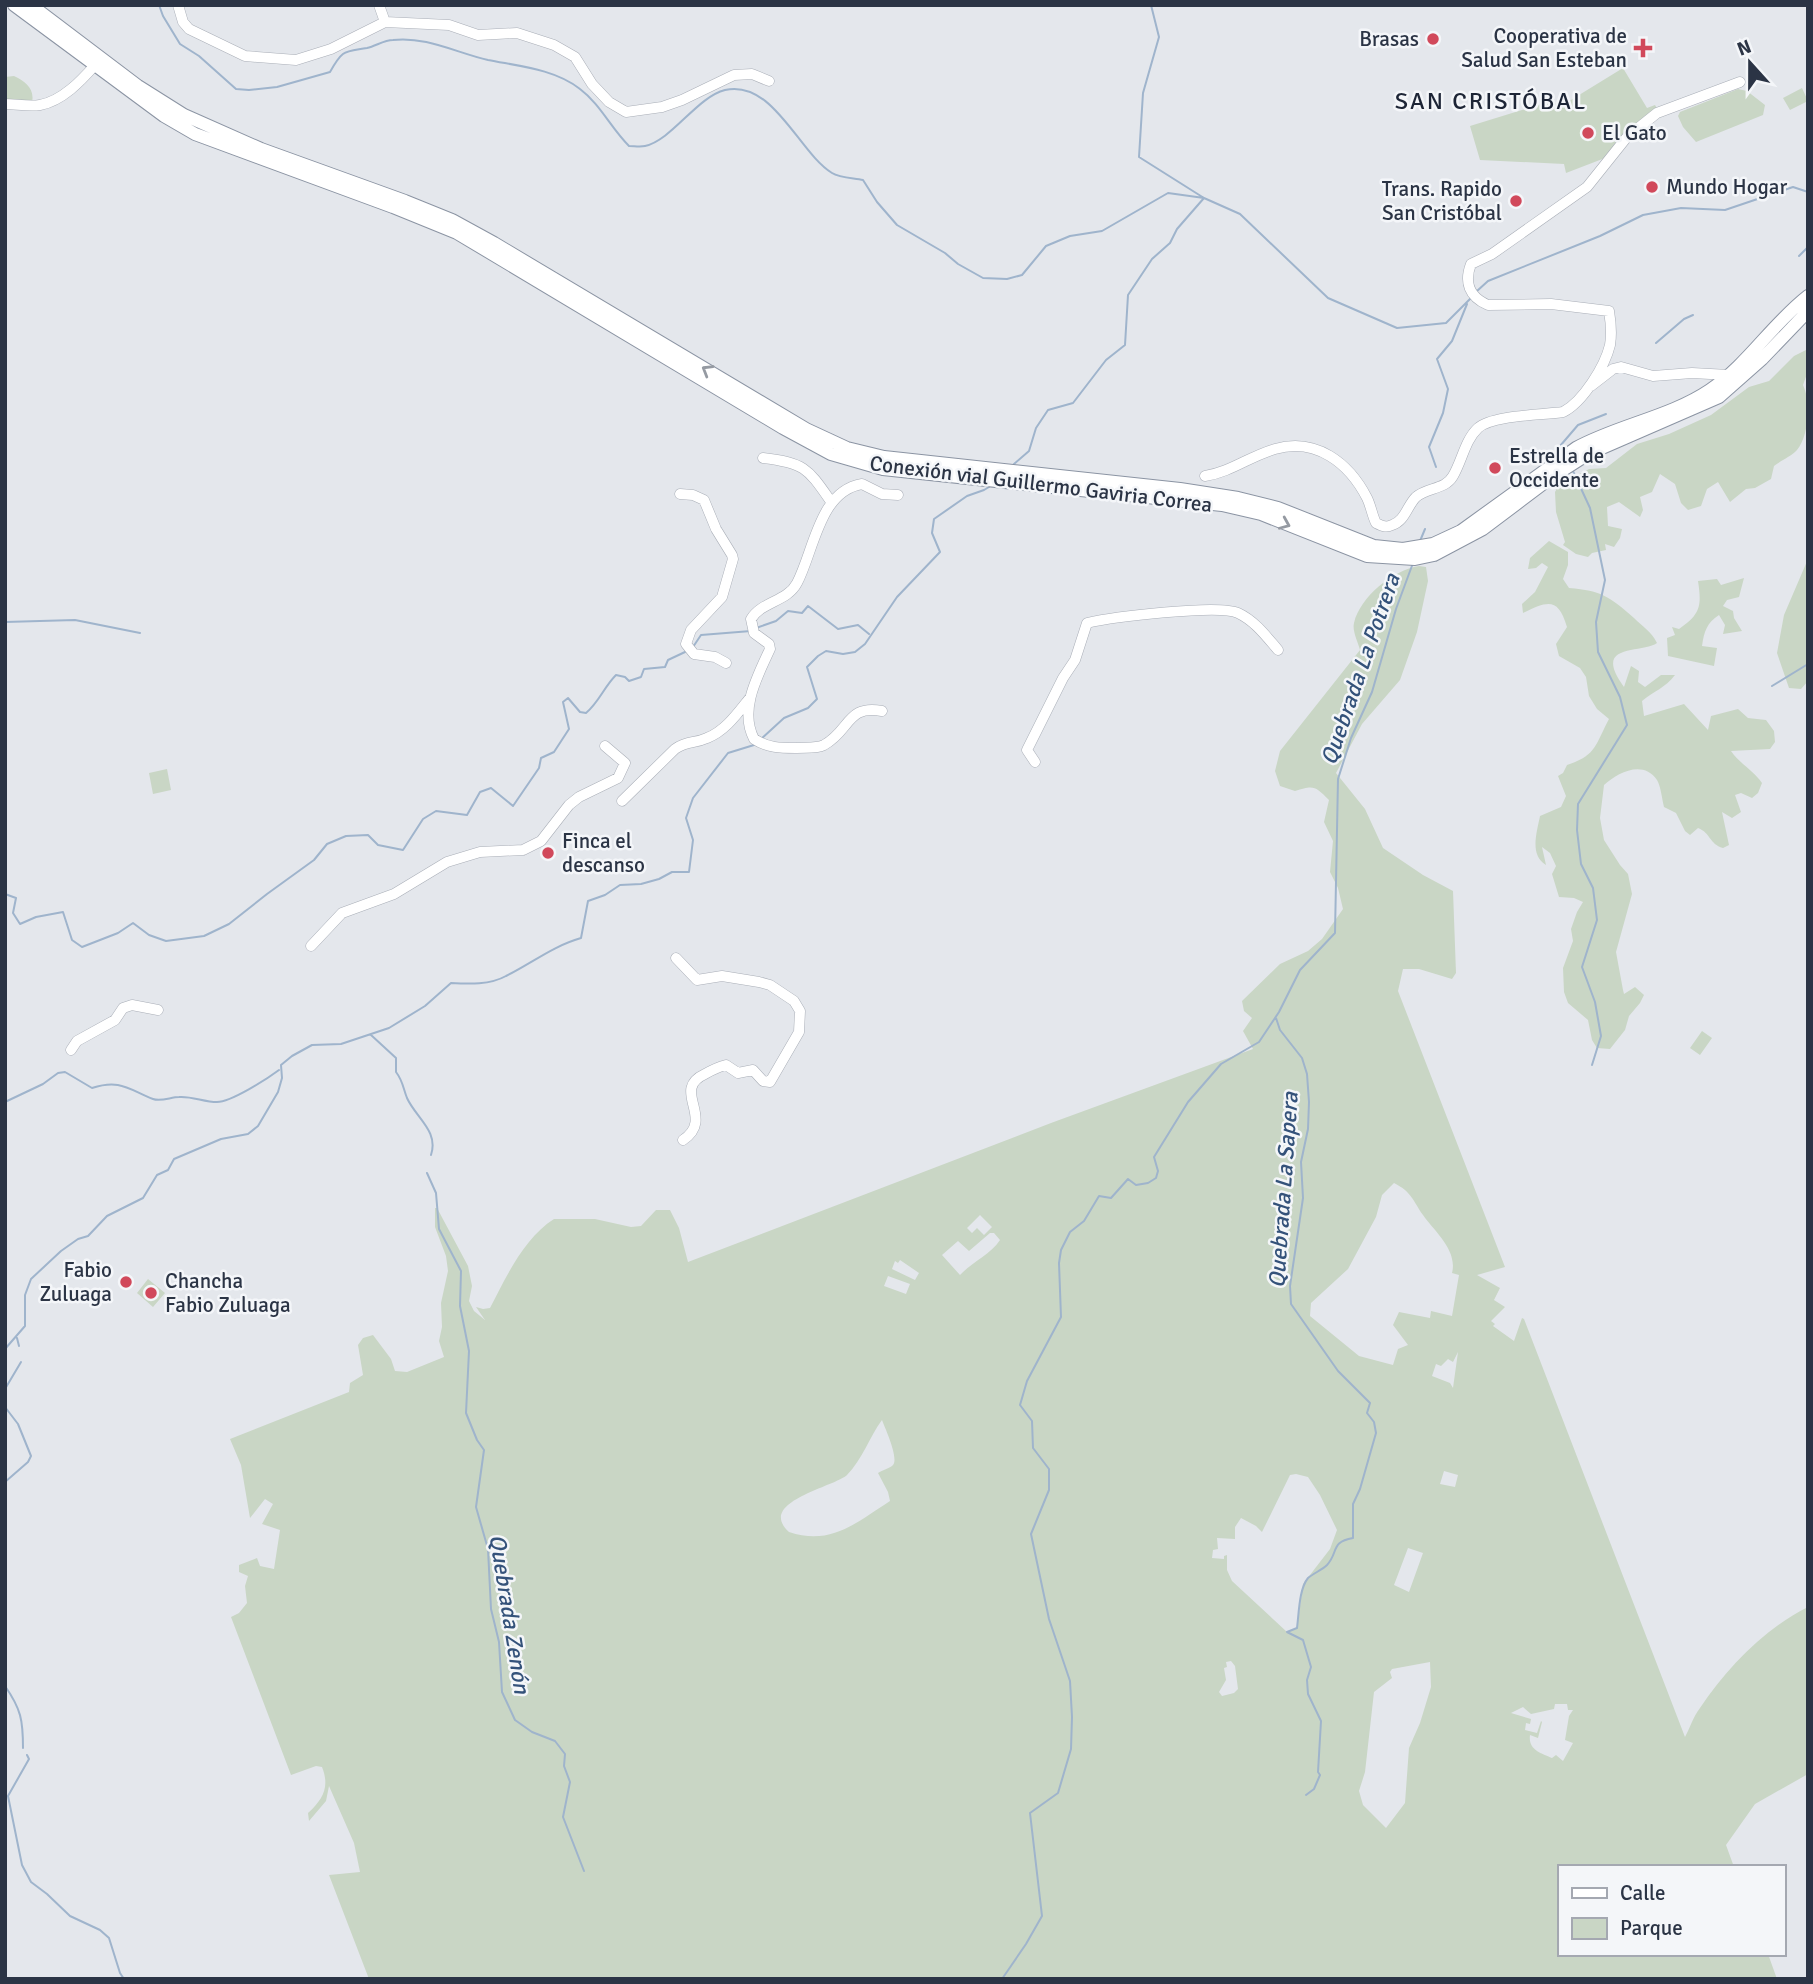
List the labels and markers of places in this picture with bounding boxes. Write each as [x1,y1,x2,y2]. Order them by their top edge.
place label: Cooperativa de Salud San Esteban [1461,23,1627,73]
place label: Brasas [1359,26,1419,52]
marker: Brasas [1425,31,1441,47]
marker: Cooperativa de Salud San Esteban [1633,38,1653,58]
place label: El Gato [1602,120,1667,146]
marker: El Gato [1580,125,1596,141]
place label: Mundo Hogar [1666,174,1787,200]
place label: Trans. Rapido San Cristóbal [1382,176,1502,226]
marker: Mundo Hogar [1644,179,1660,195]
marker: Trans. Rapido San Cristóbal [1508,193,1524,209]
place label: Estrella de Occidente [1509,443,1604,493]
marker: Estrella de Occidente [1487,460,1503,476]
place label: Finca el descanso [562,828,645,878]
marker: Finca el descanso [540,845,556,861]
place label: Fabio Zuluaga [40,1257,112,1307]
place label: Chancha Fabio Zuluaga [165,1268,291,1318]
marker: Fabio Zuluaga [118,1274,134,1290]
marker: Chancha Fabio Zuluaga [143,1285,159,1301]

